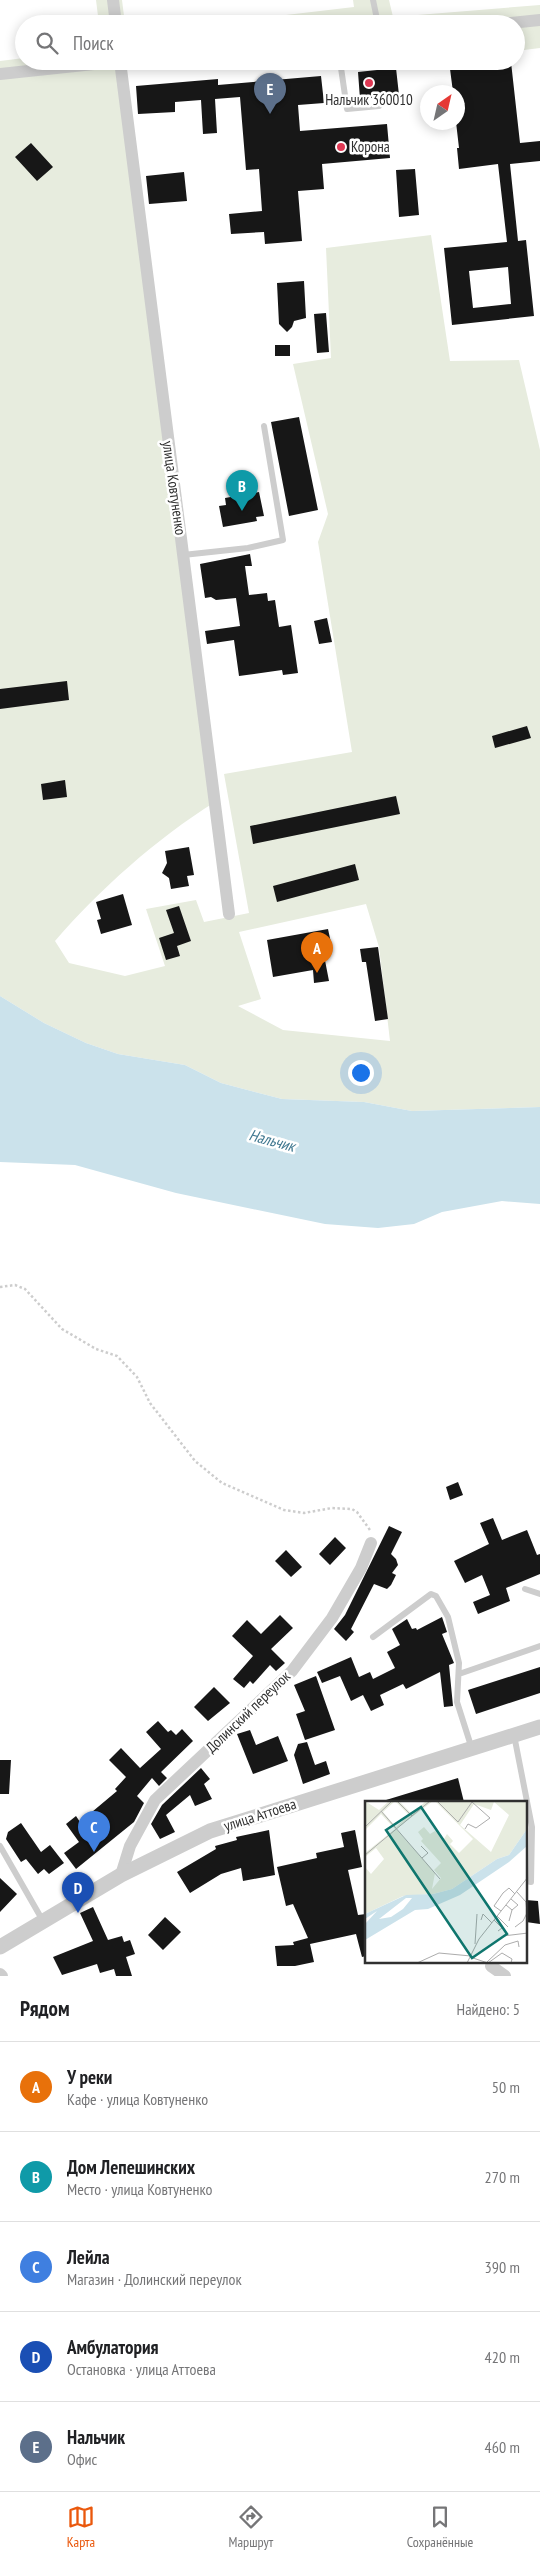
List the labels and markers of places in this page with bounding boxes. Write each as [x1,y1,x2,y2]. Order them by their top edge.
pin: E [254,73,286,114]
marker: Нальчик 360010 [363,77,375,89]
place label: Нальчик 360010 [325,90,413,109]
place label: Корона [351,137,390,156]
marker: Корона [335,141,347,153]
pin: B [226,470,258,511]
pin: A [301,932,333,973]
pin: C [78,1811,110,1852]
pin: D [62,1872,94,1913]

